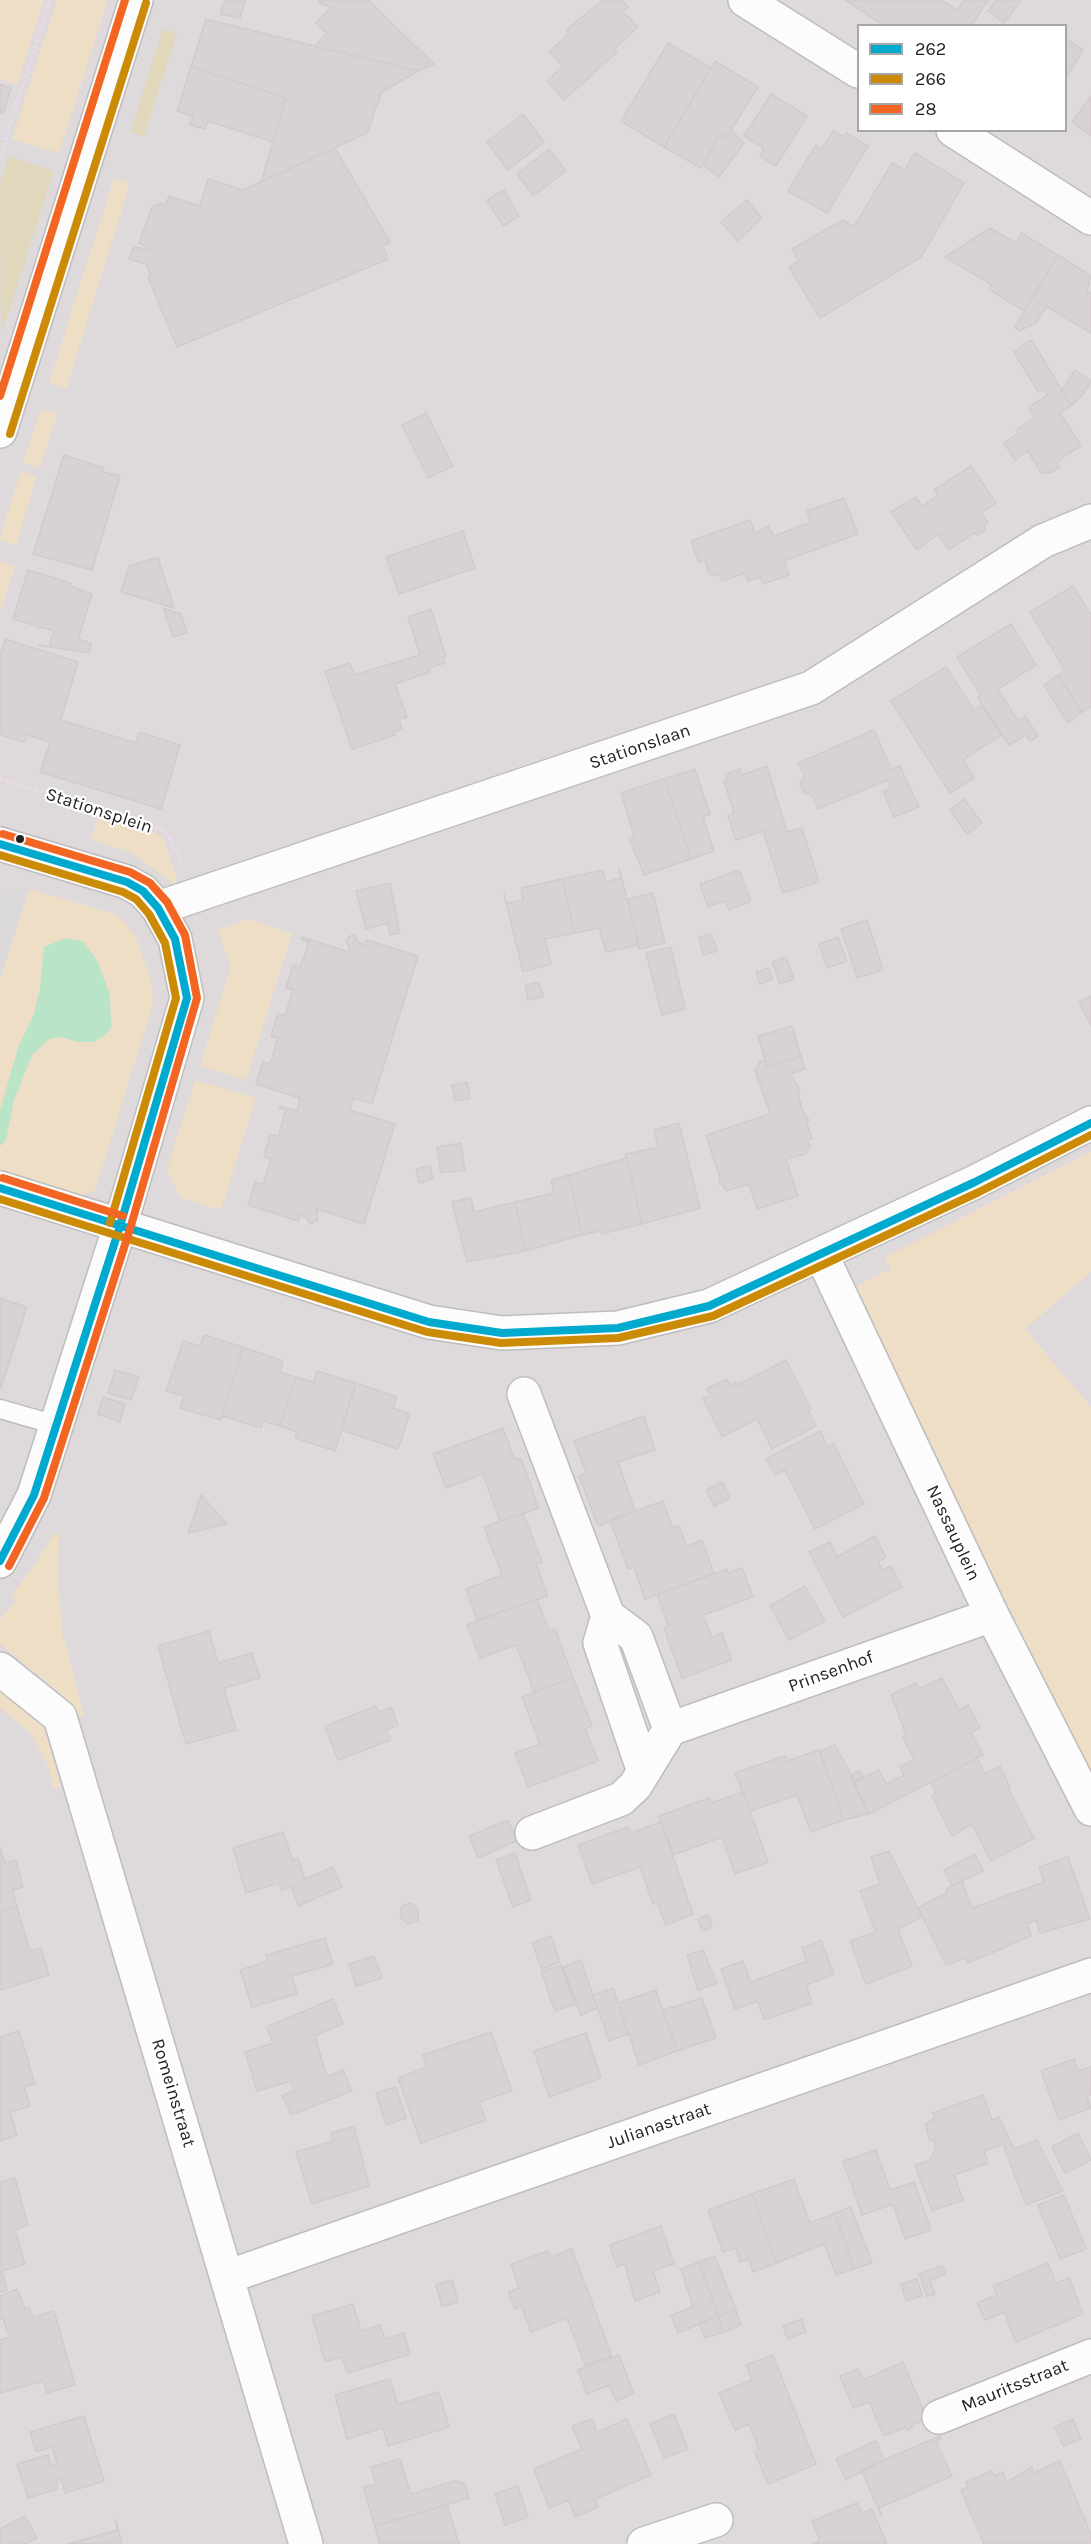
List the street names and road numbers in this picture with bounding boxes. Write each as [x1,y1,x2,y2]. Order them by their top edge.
street label: Stationslaan [587,720,693,774]
street label: Stationsplein [43,784,155,838]
street label: Nassauplein [921,1482,985,1584]
street label: Prinsenhof [785,1647,877,1697]
street label: Romeinstraat [146,2036,200,2150]
street label: Julianastraat [604,2098,714,2154]
street label: Mauritsstraat [958,2355,1072,2417]

